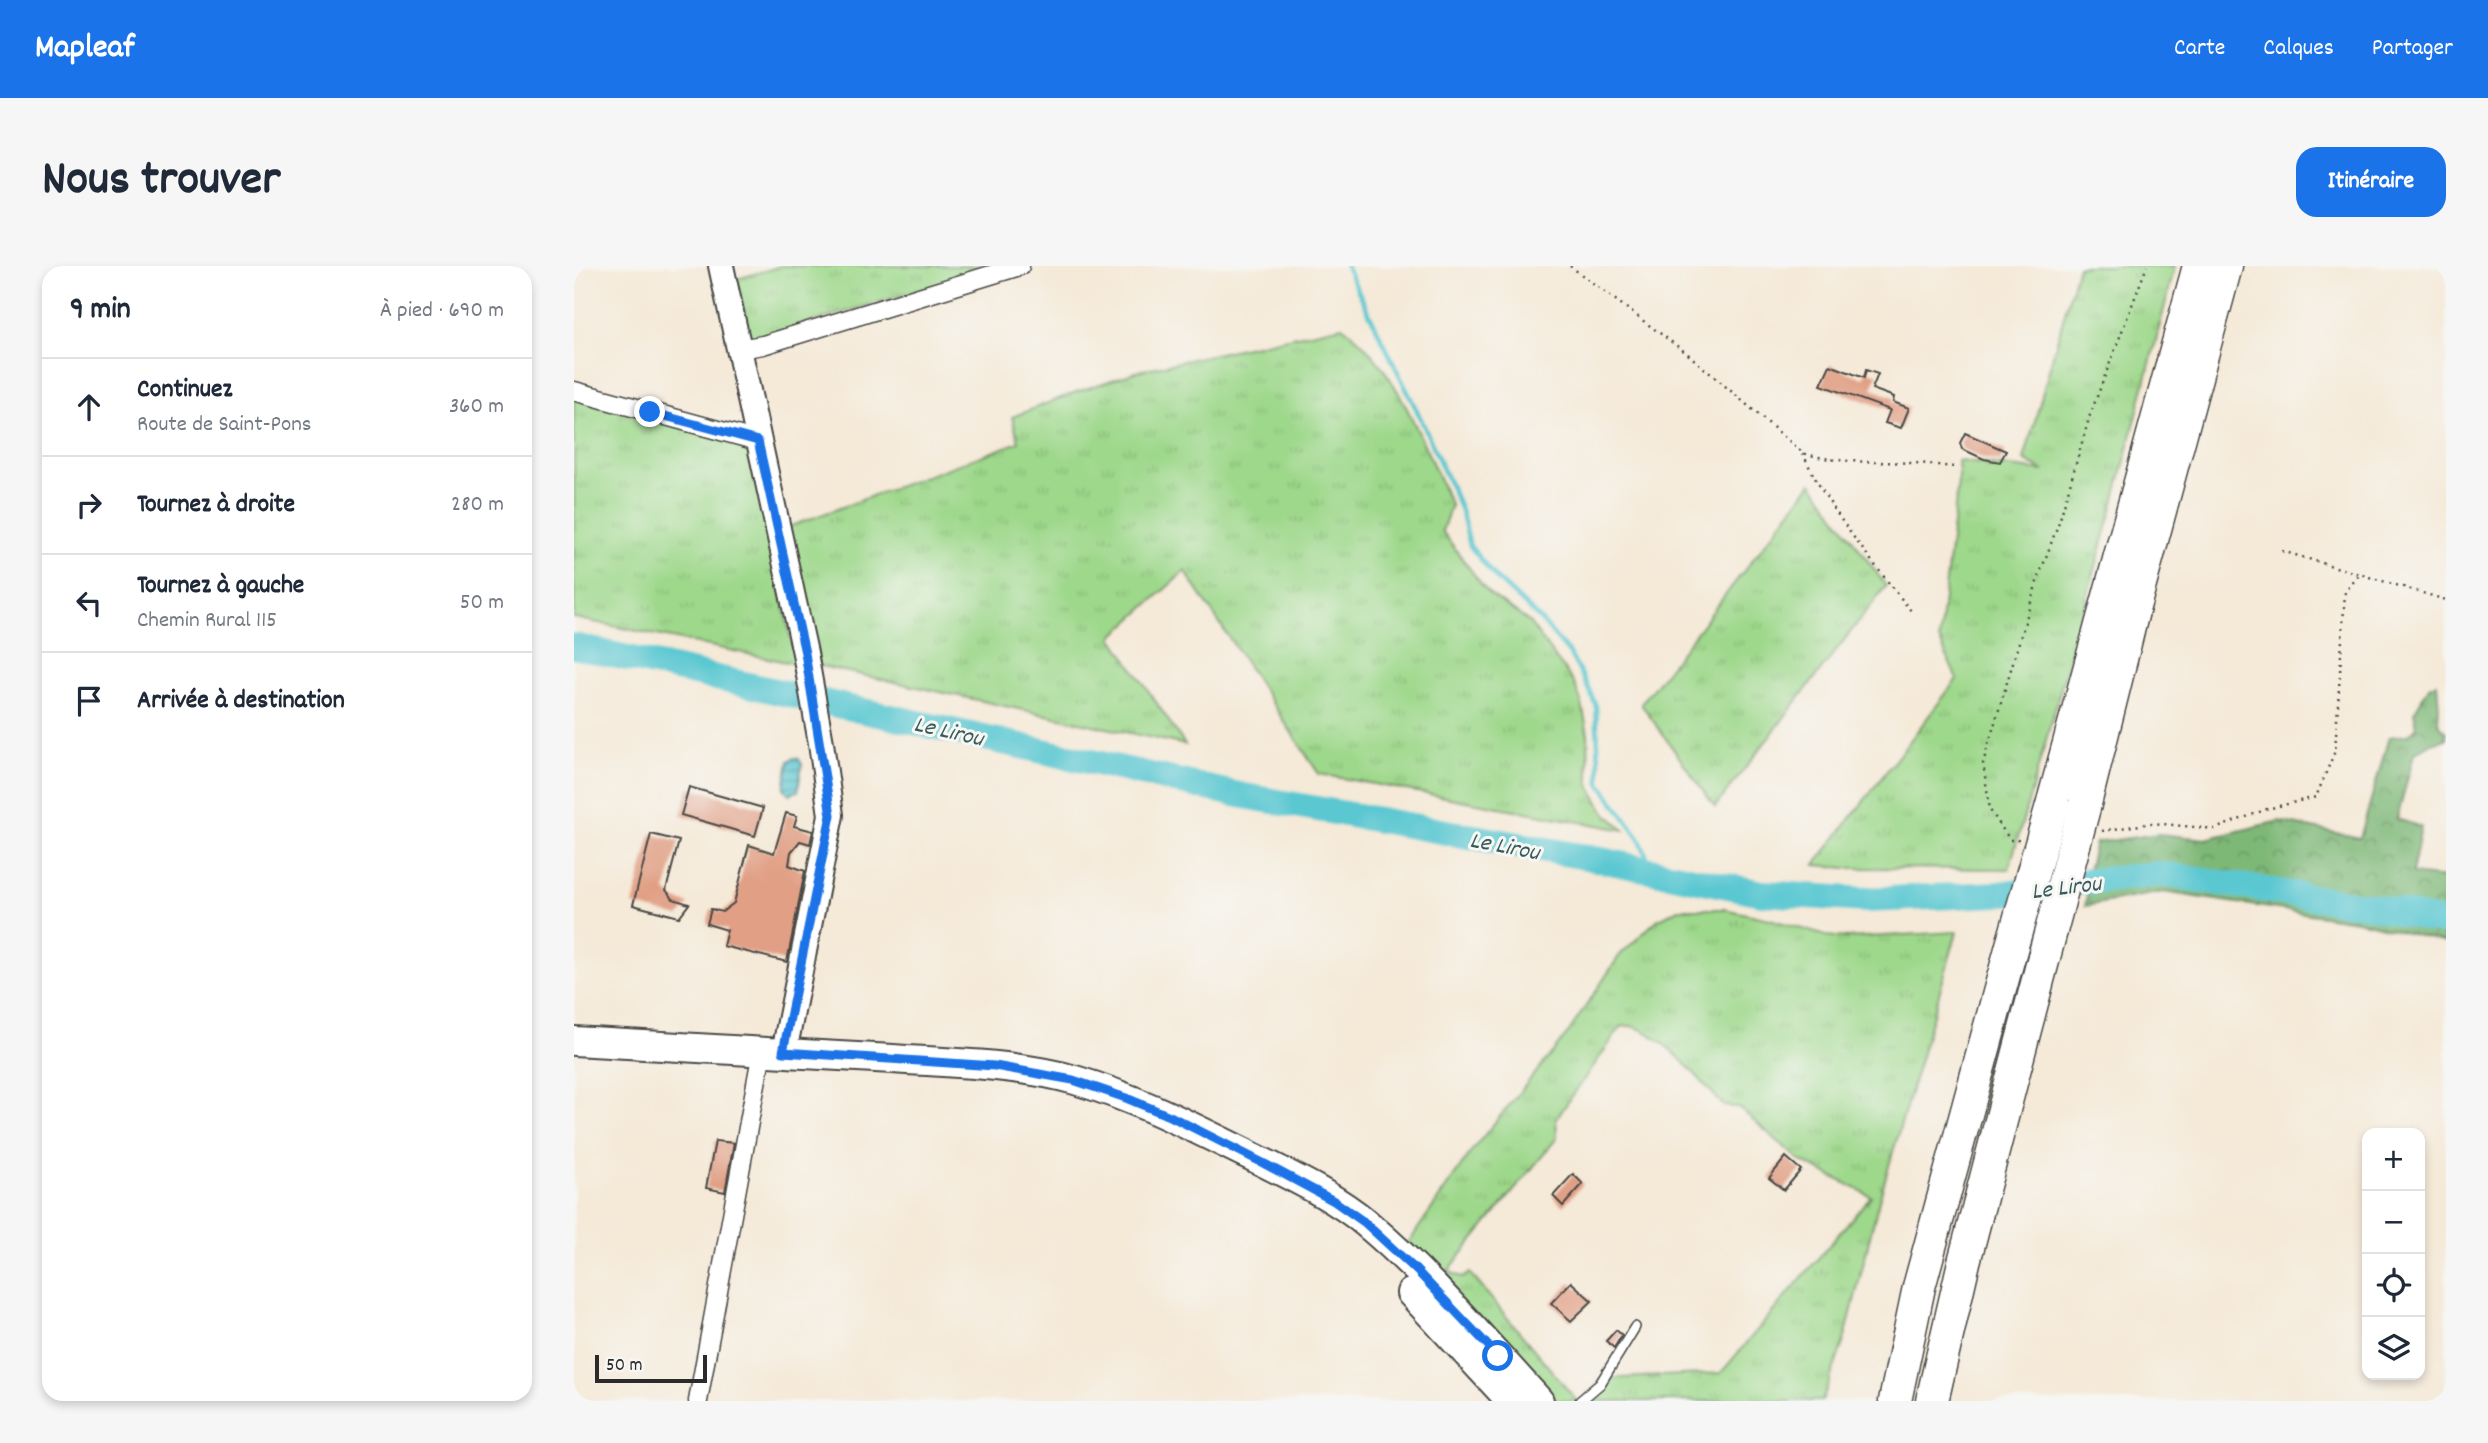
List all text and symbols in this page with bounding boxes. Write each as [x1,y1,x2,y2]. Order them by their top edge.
text: Mapleaf [35,26,135,73]
text: Carte [2174,32,2225,66]
text: Calques [2263,32,2334,66]
text: Partager [2372,32,2453,66]
text: Nous trouver [42,147,280,217]
button: Itinéraire [2296,147,2446,217]
text: 9 min [70,290,131,333]
text: À pied · 690 m [380,295,504,328]
text: Continuez [137,372,232,409]
icon: ahead [70,388,108,426]
text: 360 m [449,391,504,424]
route end [634,396,665,427]
text: Route de Saint-Pons [137,409,312,442]
icon: right [70,486,108,524]
text: Tournez à droite [137,487,295,524]
text: 280 m [451,489,504,522]
text: Tournez à gauche [137,568,304,605]
icon: left [70,584,108,622]
text: 50 m [460,587,504,620]
text: Chemin Rural 115 [137,605,277,638]
icon: arrive [70,682,108,720]
text: Arrivée à destination [137,683,345,720]
water label: Le Lirou [910,708,988,758]
water label: Le Lirou [1467,825,1544,872]
water label: Le Lirou [2030,868,2105,910]
map controls [2362,1128,2425,1380]
button: + [2362,1128,2425,1191]
button: − [2362,1191,2425,1254]
button: locate [2362,1254,2425,1317]
button: layers [2362,1317,2425,1380]
route start [1482,1340,1513,1371]
scale bar [595,1352,707,1384]
text: 50 m [606,1353,643,1380]

